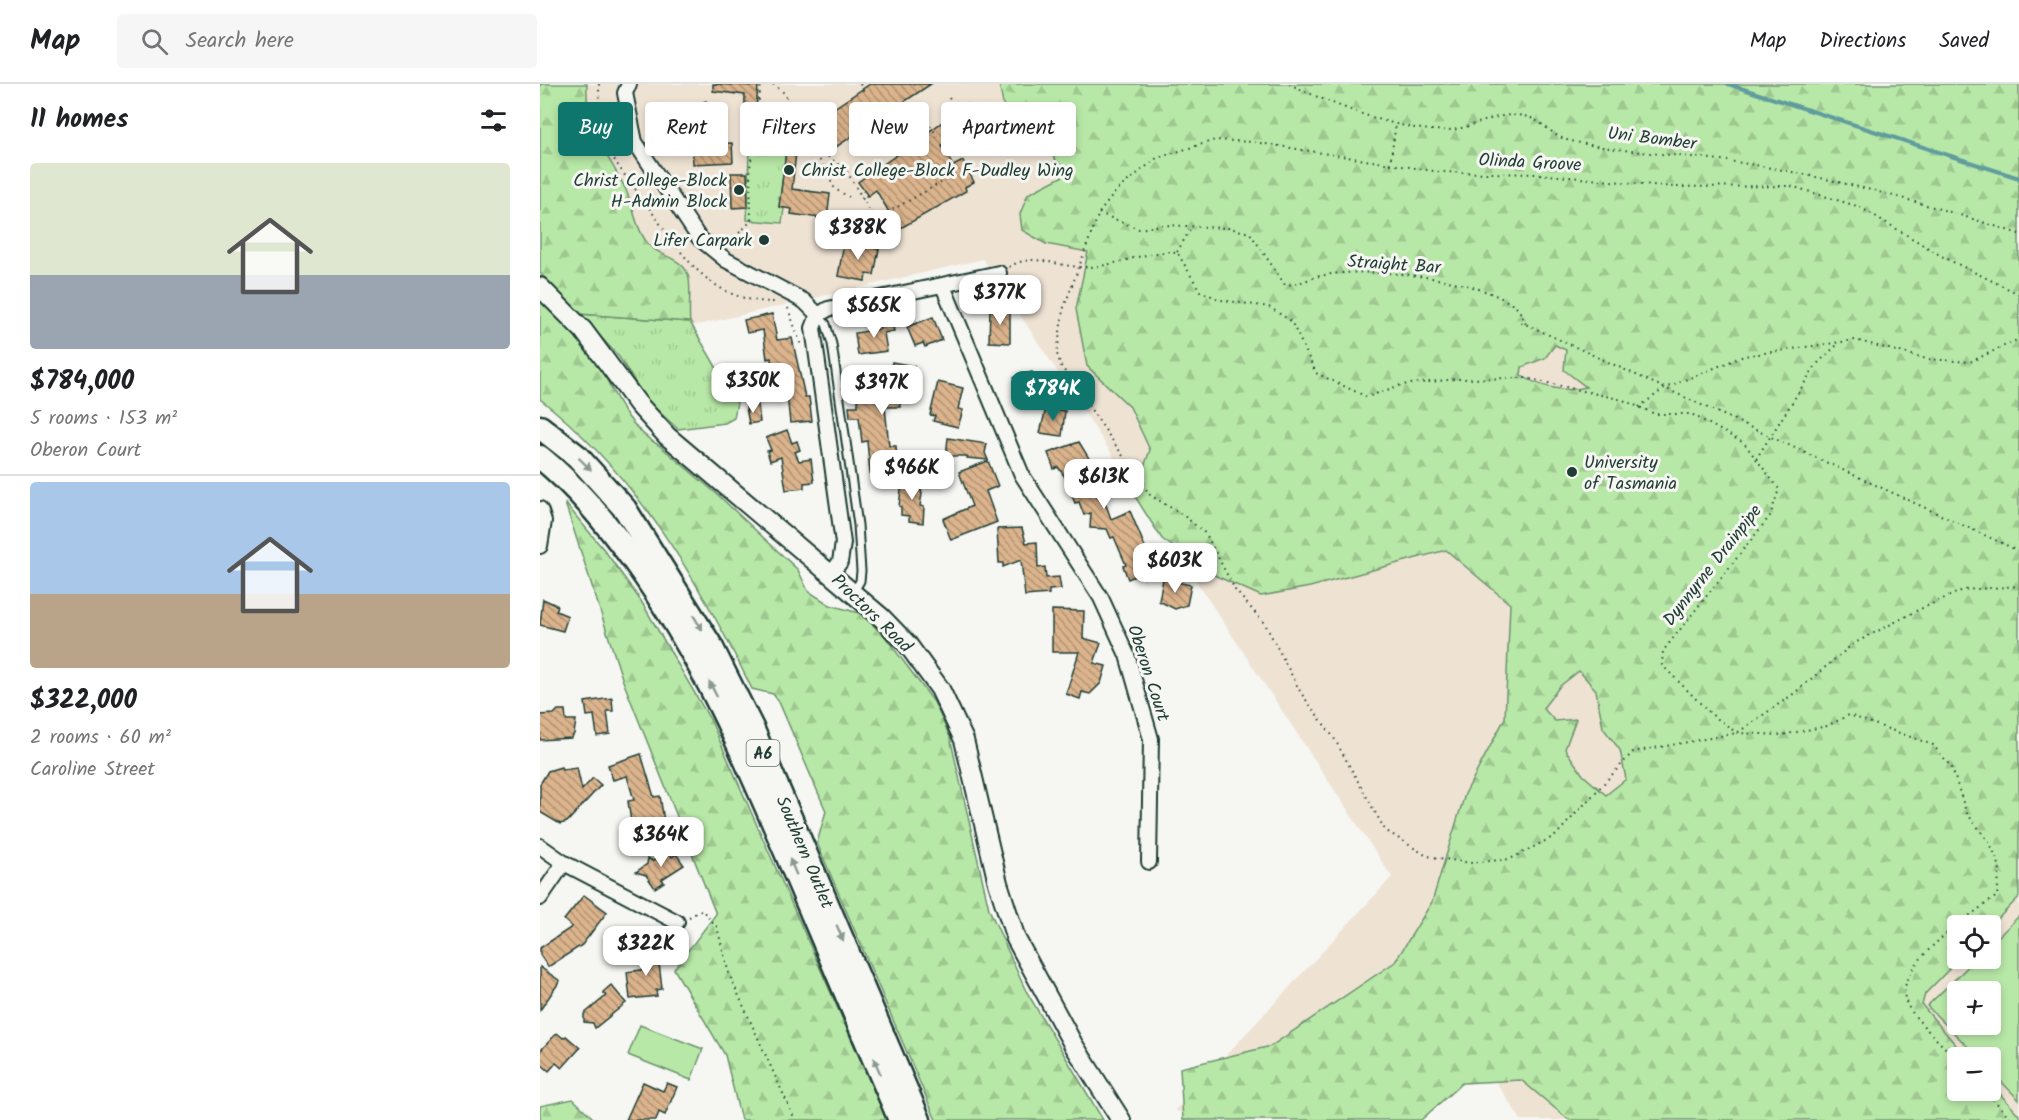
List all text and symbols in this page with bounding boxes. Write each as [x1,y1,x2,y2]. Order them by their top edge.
search box [117,14,537,68]
text: Map [30,19,81,64]
text: Search here [186,24,294,59]
icon: search [138,25,171,58]
text: Map [1750,25,1786,58]
text: Directions [1819,25,1906,58]
text: Saved [1939,25,1989,58]
text: 11 homes [30,99,128,141]
chip: Buy [558,102,633,156]
chip: Rent [645,102,728,156]
chip: Filters [740,102,837,156]
chip: New [849,102,929,156]
chip: Apartment [941,102,1076,156]
icon: filters [477,104,510,137]
street label: Uni Bomber [1606,120,1699,159]
street label: Olinda Groove [1478,146,1582,181]
place label: Christ College-Block F-Dudley Wing [801,157,1074,186]
marker: Christ College-Block F-Dudley Wing [782,163,796,177]
place label: Christ College-Block H-Admin Block [573,167,728,217]
marker: Christ College-Block H-Admin Block [732,183,746,197]
icon: home [216,202,324,310]
pin: $388K [816,210,900,261]
text: $388K [829,213,887,245]
place label: Lifer Carpark [653,227,753,256]
marker: Lifer Carpark [757,233,771,247]
street label: Straight Bar [1346,248,1443,283]
pin: $377K [958,275,1042,326]
text: $377K [973,278,1027,310]
pin: $565K [832,288,916,339]
text: $565K [847,291,901,323]
text: $784,000 [30,361,134,403]
pin: $350K [711,363,795,414]
pin: $397K [840,365,924,416]
text: $350K [725,366,781,398]
text: $397K [855,368,909,400]
pin: $784K [1011,371,1095,422]
text: $784K [1025,374,1081,406]
text: 5 rooms · 153 m² [30,403,177,435]
text: Oberon Court [30,435,141,467]
place label: University of Tasmania [1584,449,1677,499]
pin: $966K [870,450,954,501]
text: $966K [884,453,940,485]
one-way arrow [578,457,592,471]
pin: $613K [1062,459,1146,510]
text: $613K [1078,462,1130,494]
marker: University of Tasmania [1565,465,1579,479]
street label: Dynnyrne Drainpipe [1656,499,1770,633]
icon: home [216,521,324,629]
pin: $603K [1133,543,1217,594]
text: $603K [1147,546,1203,578]
street label: Proctors Road [823,568,919,661]
one-way arrow [692,615,703,631]
street label: Oberon Court [1118,621,1177,726]
text: $322,000 [30,680,137,722]
one-way arrow [709,681,718,698]
text: 2 rooms · 60 m² [30,722,171,754]
road number: A6 [746,740,780,766]
text: Caroline Street [30,754,155,786]
street label: Southern Outlet [767,792,841,914]
pin: $364K [619,817,703,868]
text: $364K [633,820,689,852]
one-way arrow [788,858,798,876]
map controls [1947,915,2001,1101]
button: locate [1947,915,2001,969]
one-way arrow [835,925,845,943]
pin: $322K [604,926,688,977]
text: $322K [617,929,675,961]
button: + [1947,981,2001,1035]
button: − [1947,1047,2001,1101]
one-way arrow [873,1058,882,1075]

